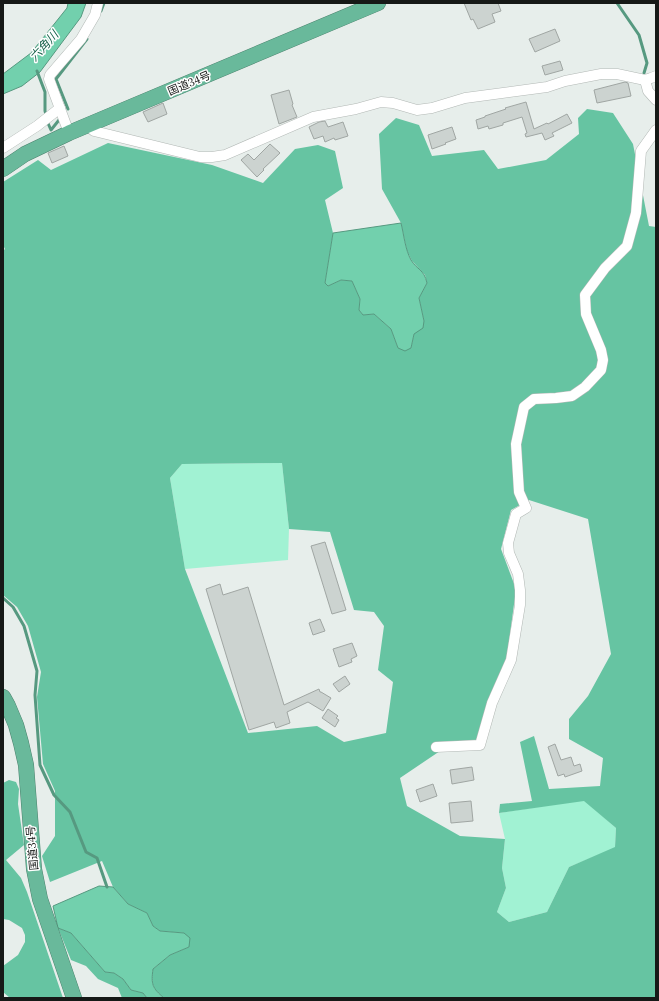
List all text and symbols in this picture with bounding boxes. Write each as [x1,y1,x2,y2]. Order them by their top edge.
water label: 六角川 [26,26,63,64]
street label: 国道34号 [166,68,212,98]
street label: 国道34号 [23,825,41,871]

